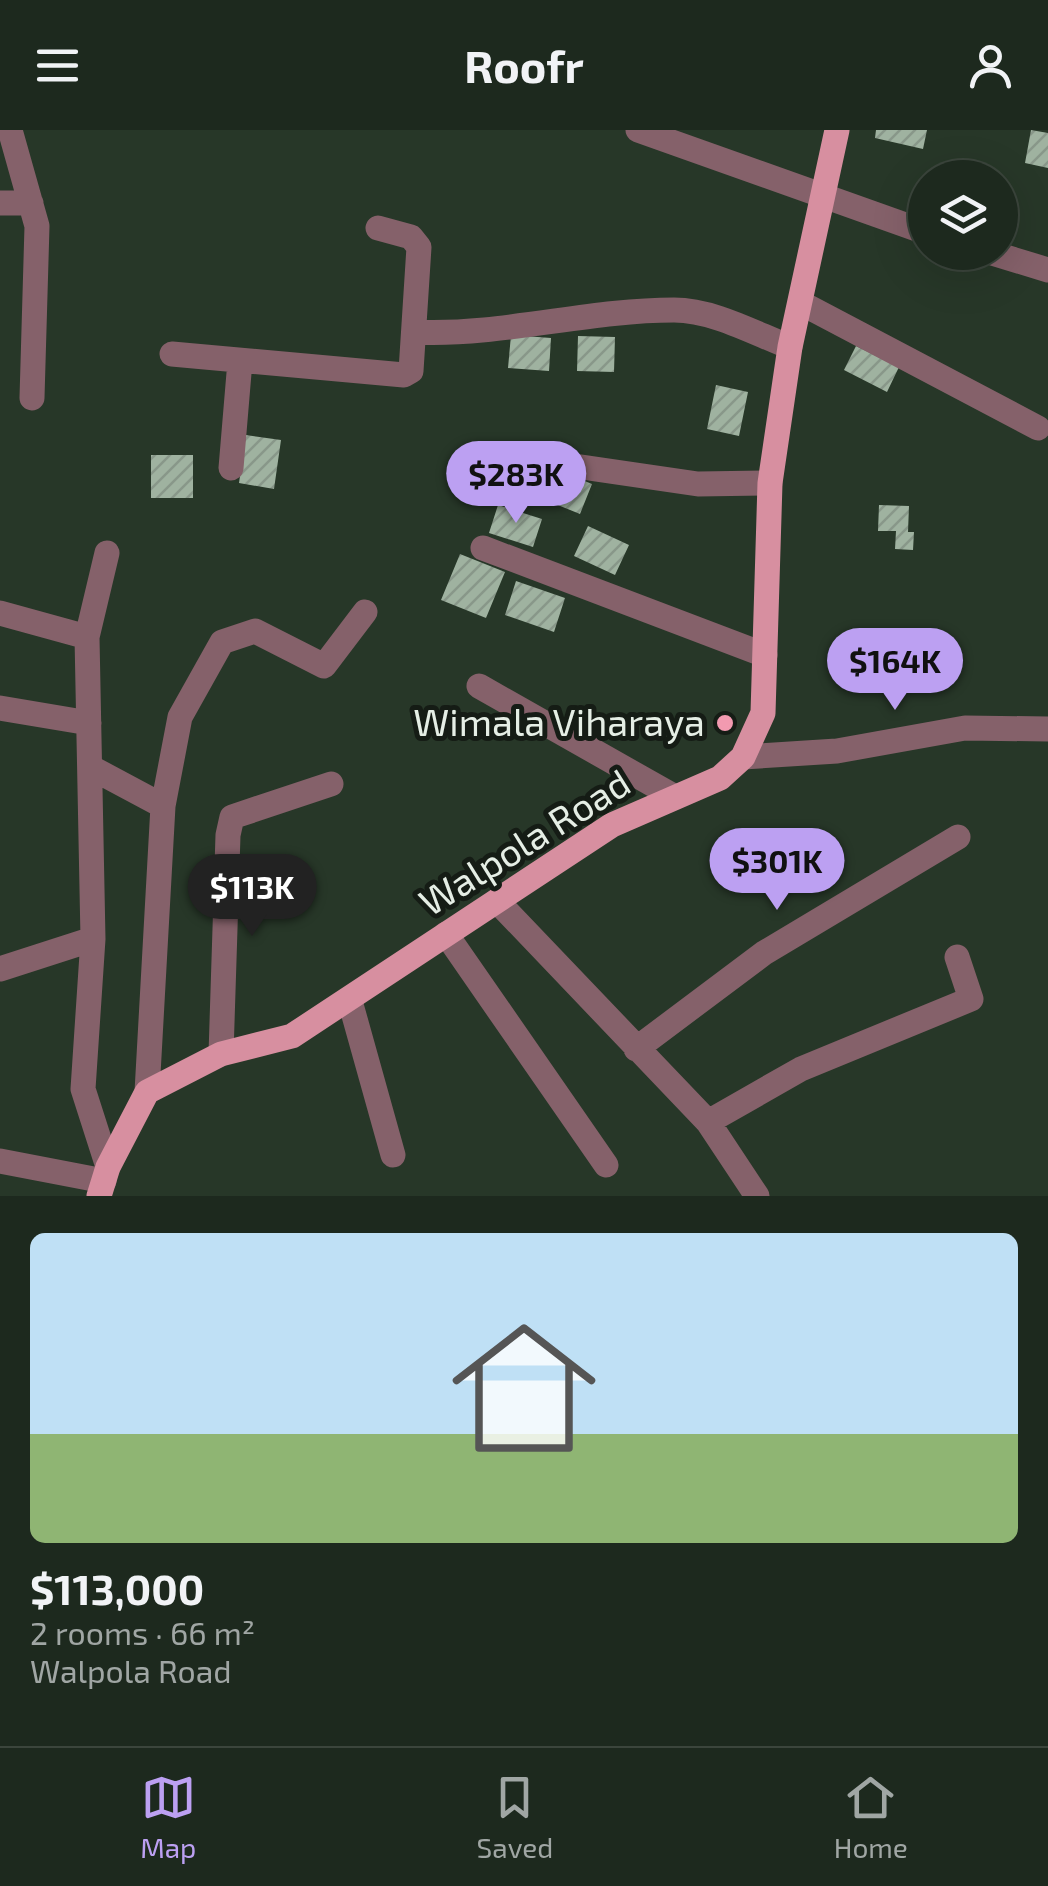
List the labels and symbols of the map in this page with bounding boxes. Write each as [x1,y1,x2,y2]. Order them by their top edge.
pin: $283K [446,441,586,526]
pin: $164K [825,628,965,713]
place label: Wimala Viharaya [413,698,705,744]
marker: Wimala Viharaya [714,712,736,734]
street label: Walpola Road [410,758,638,924]
pin: $301K [707,828,847,913]
pin: $113K [182,854,322,939]

